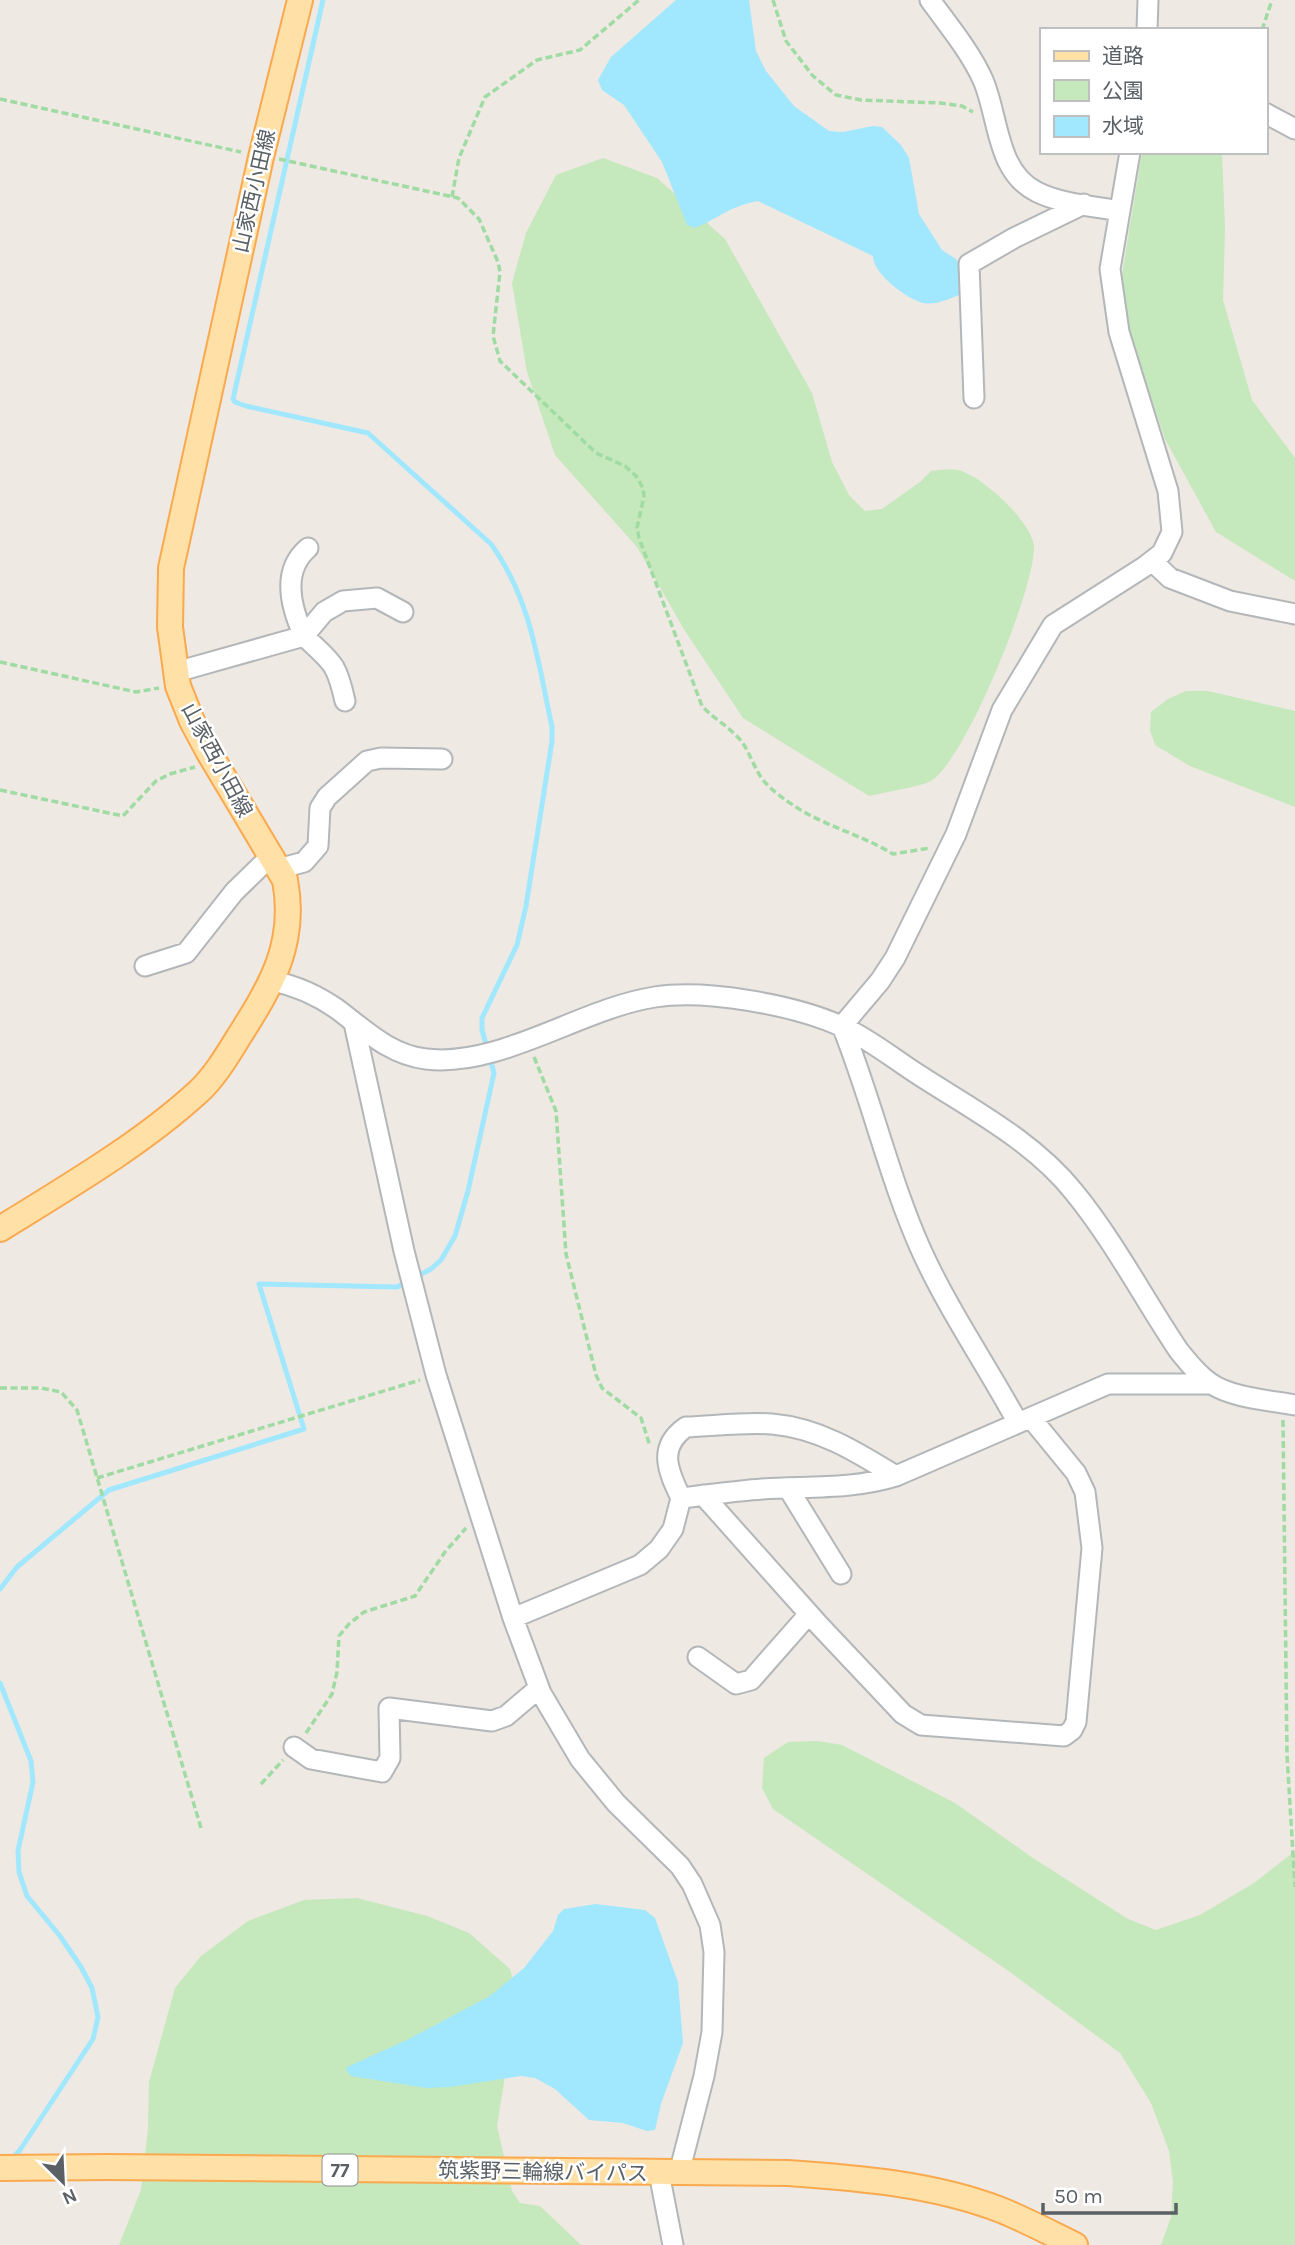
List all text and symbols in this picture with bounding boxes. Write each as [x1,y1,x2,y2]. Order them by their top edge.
legend [1040,28,1267,154]
text: 道路 [1102,44,1144,68]
text: 公園 [1102,79,1144,103]
text: 水域 [1102,114,1144,138]
street label: 山家西小田線 [228,127,280,255]
street label: 山家西小田線 [177,699,257,821]
north arrow [28,2147,98,2217]
road number: 77 [322,2154,358,2186]
street label: 筑紫野三輪線バイパス [438,2158,648,2186]
scale bar [1043,2172,1176,2216]
text: N [59,2184,80,2209]
text: 50 m [1054,2184,1103,2208]

